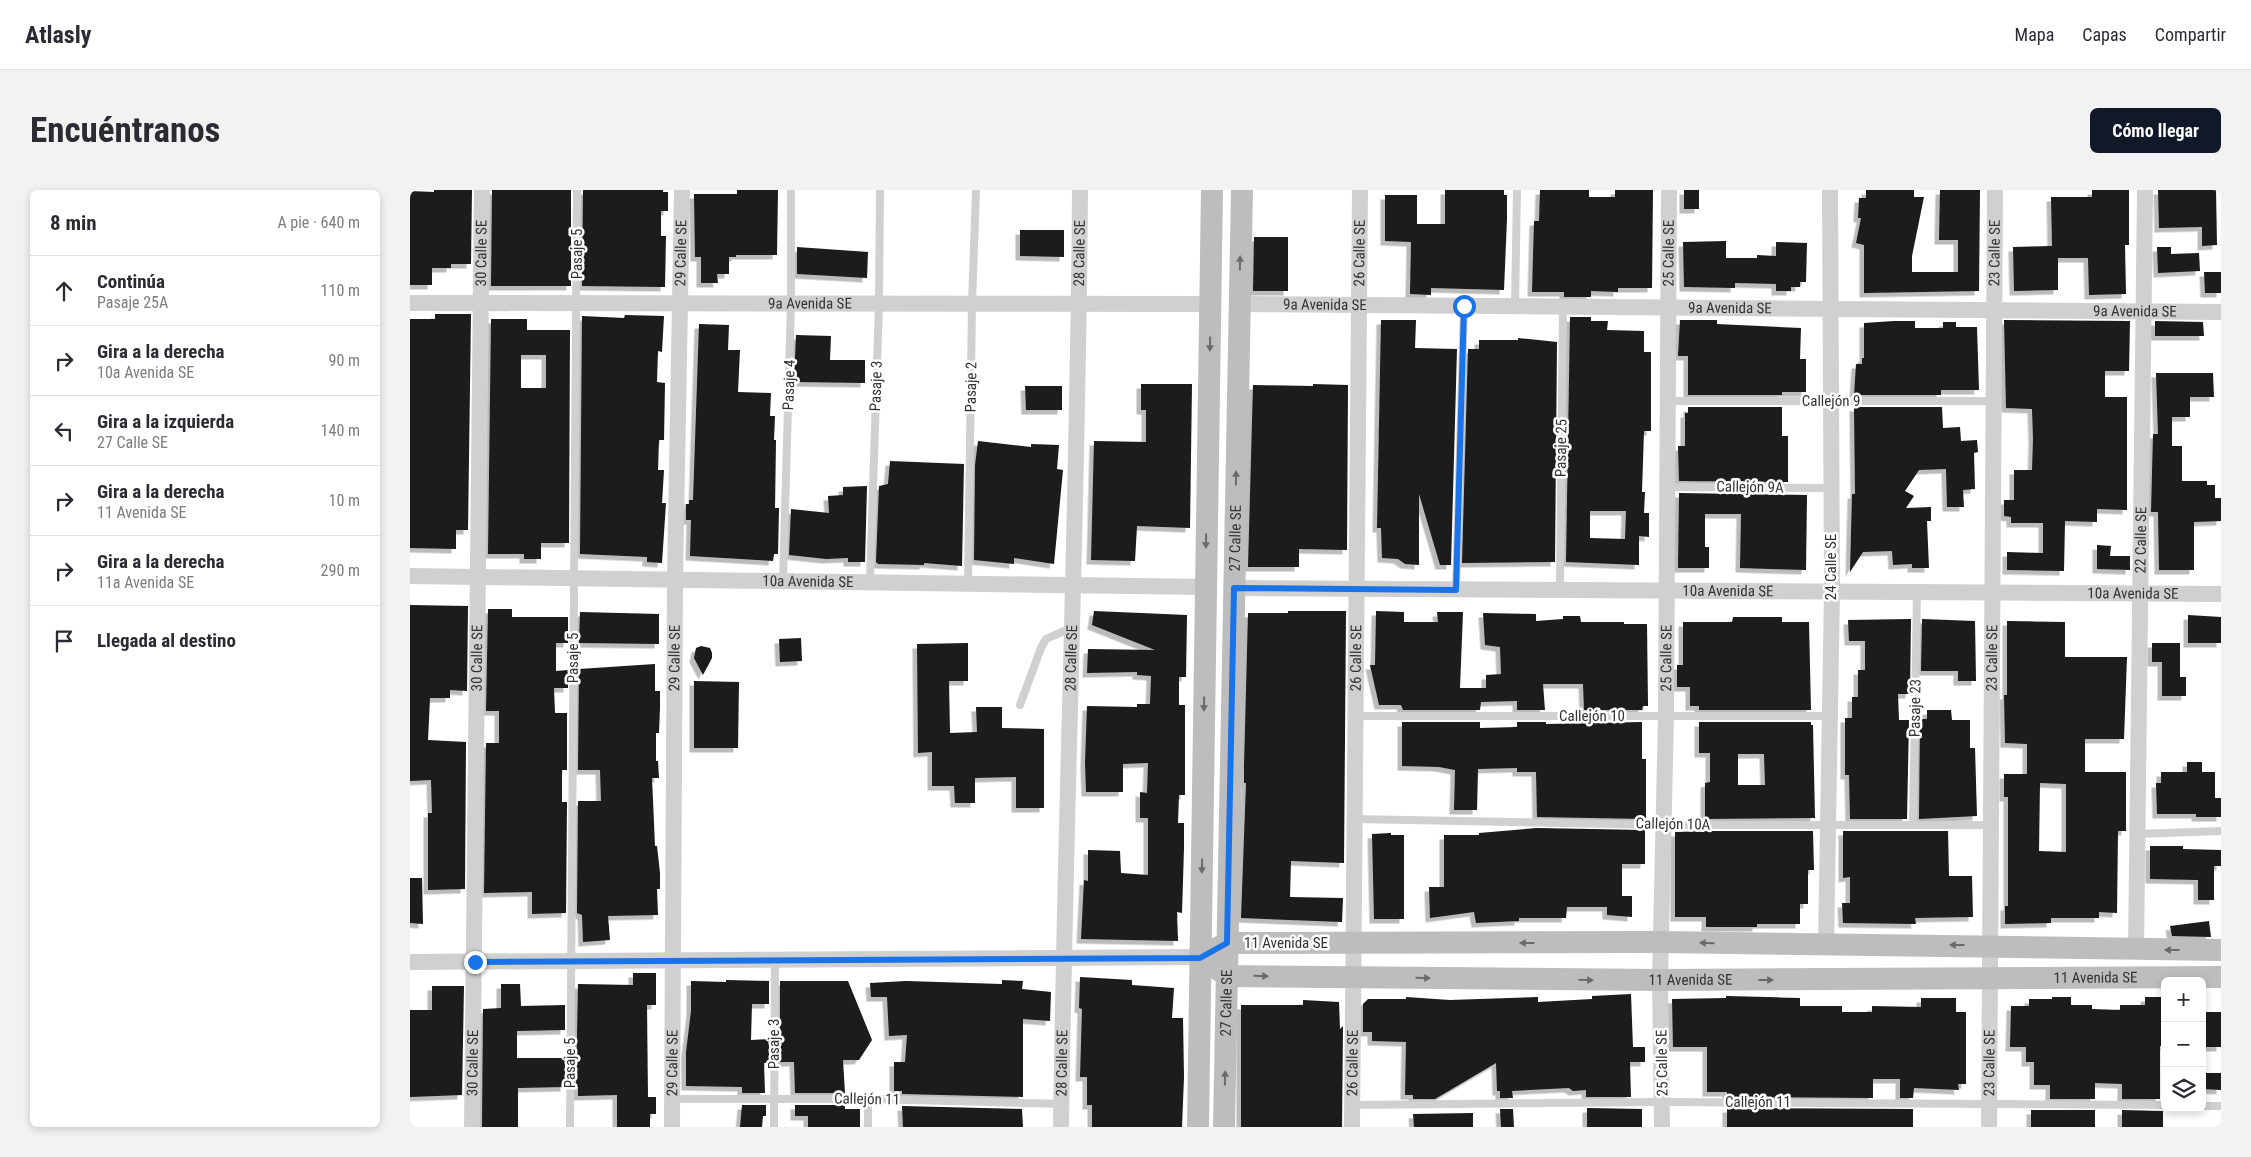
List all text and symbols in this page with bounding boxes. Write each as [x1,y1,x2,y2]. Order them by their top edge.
text: Atlasly [25,21,91,49]
text: Mapa [2015,24,2054,45]
text: Capas [2082,24,2127,45]
text: Compartir [2155,24,2226,45]
button: Cómo llegar [2090,108,2221,153]
text: Encuéntranos [30,110,221,151]
text: 8 min [50,211,97,235]
text: A pie · 640 m [277,213,360,232]
street label: 30 Calle SE [472,220,491,286]
street label: 29 Calle SE [671,220,690,287]
street label: 28 Calle SE [1070,220,1089,287]
street label: 26 Calle SE [1350,220,1369,286]
street label: 25 Calle SE [1659,220,1678,286]
street label: 23 Calle SE [1985,220,2004,286]
street label: Pasaje 5 [568,229,586,279]
one-way arrow [1237,255,1245,271]
text: Continúa [97,270,165,293]
icon: ahead [50,277,78,305]
text: 110 m [321,281,360,300]
text: Pasaje 25A [97,293,168,312]
street label: 9a Avenida SE [768,294,852,313]
street label: 9a Avenida SE [1283,295,1367,314]
route start [1453,295,1476,318]
street label: 9a Avenida SE [1688,299,1772,317]
street label: 9a Avenida SE [2093,302,2177,321]
one-way arrow [1205,336,1213,352]
text: Gira a la derecha [97,340,224,363]
icon: right [50,347,78,375]
text: 90 m [328,351,360,370]
street label: Pasaje 4 [779,359,799,411]
street label: Pasaje 3 [866,360,886,412]
street label: Pasaje 2 [962,362,980,412]
text: 10a Avenida SE [97,363,194,382]
street label: Callejón 9 [1802,392,1860,410]
text: Gira a la izquierda [97,410,234,433]
icon: left [50,417,78,445]
street label: Pasaje 25 [1551,419,1571,477]
text: 140 m [321,421,360,440]
text: 27 Calle SE [97,433,168,452]
one-way arrow [1233,470,1241,486]
street label: Callejón 9A [1716,477,1784,497]
text: Gira a la derecha [97,480,224,503]
icon: right [50,487,78,515]
text: 10 m [328,491,360,510]
text: 11 Avenida SE [97,503,187,522]
street label: 27 Calle SE [1226,505,1245,572]
street label: 22 Calle SE [2131,507,2150,573]
one-way arrow [1202,533,1210,549]
street label: 24 Calle SE [1822,534,1840,600]
text: Gira a la derecha [97,550,224,573]
icon: right [50,557,78,585]
text: 290 m [321,561,360,580]
street label: 10a Avenida SE [762,572,854,591]
text: 11a Avenida SE [97,573,194,592]
street label: 10a Avenida SE [1682,582,1774,600]
street label: 10a Avenida SE [2087,584,2179,603]
street label: 30 Calle SE [468,625,486,691]
street label: 29 Calle SE [665,625,684,691]
street label: 28 Calle SE [1061,625,1081,692]
street label: 26 Calle SE [1347,625,1365,691]
street label: 25 Calle SE [1657,625,1676,691]
street label: 23 Calle SE [1983,625,2001,691]
icon: arrive [50,627,78,655]
text: Llegada al destino [97,629,236,652]
street label: Pasaje 5 [564,633,582,683]
street label: Pasaje 23 [1905,679,1925,737]
one-way arrow [1200,696,1208,712]
street label: Callejón 10 [1559,707,1625,725]
street label: Callejón 10A [1636,814,1711,834]
one-way arrow [1198,858,1206,874]
street label: 11 Avenida SE [1244,934,1328,952]
one-way arrow [1519,939,1535,947]
one-way arrow [1699,939,1715,947]
one-way arrow [1949,941,1965,949]
one-way arrow [2164,946,2180,954]
route end [464,951,487,974]
street label: 11 Avenida SE [2053,968,2138,987]
street label: 27 Calle SE [1217,970,1236,1036]
street label: 11 Avenida SE [1648,971,1733,989]
one-way arrow [1253,972,1269,980]
one-way arrow [1416,974,1432,982]
one-way arrow [1578,976,1594,984]
one-way arrow [1758,976,1774,984]
map controls [2161,977,2206,1112]
button: + [2161,977,2206,1022]
street label: Pasaje 3 [765,1019,783,1069]
button: − [2161,1022,2206,1067]
street label: 30 Calle SE [463,1030,482,1096]
street label: 29 Calle SE [663,1030,682,1096]
street label: 28 Calle SE [1052,1030,1072,1096]
street label: 26 Calle SE [1343,1030,1362,1096]
street label: 25 Calle SE [1652,1030,1672,1096]
street label: 23 Calle SE [1980,1030,1999,1096]
street label: Pasaje 5 [561,1038,579,1088]
button: layers [2161,1067,2206,1112]
one-way arrow [1221,1070,1229,1086]
street label: Callejón 11 [834,1089,900,1109]
street label: Callejón 11 [1725,1093,1791,1111]

